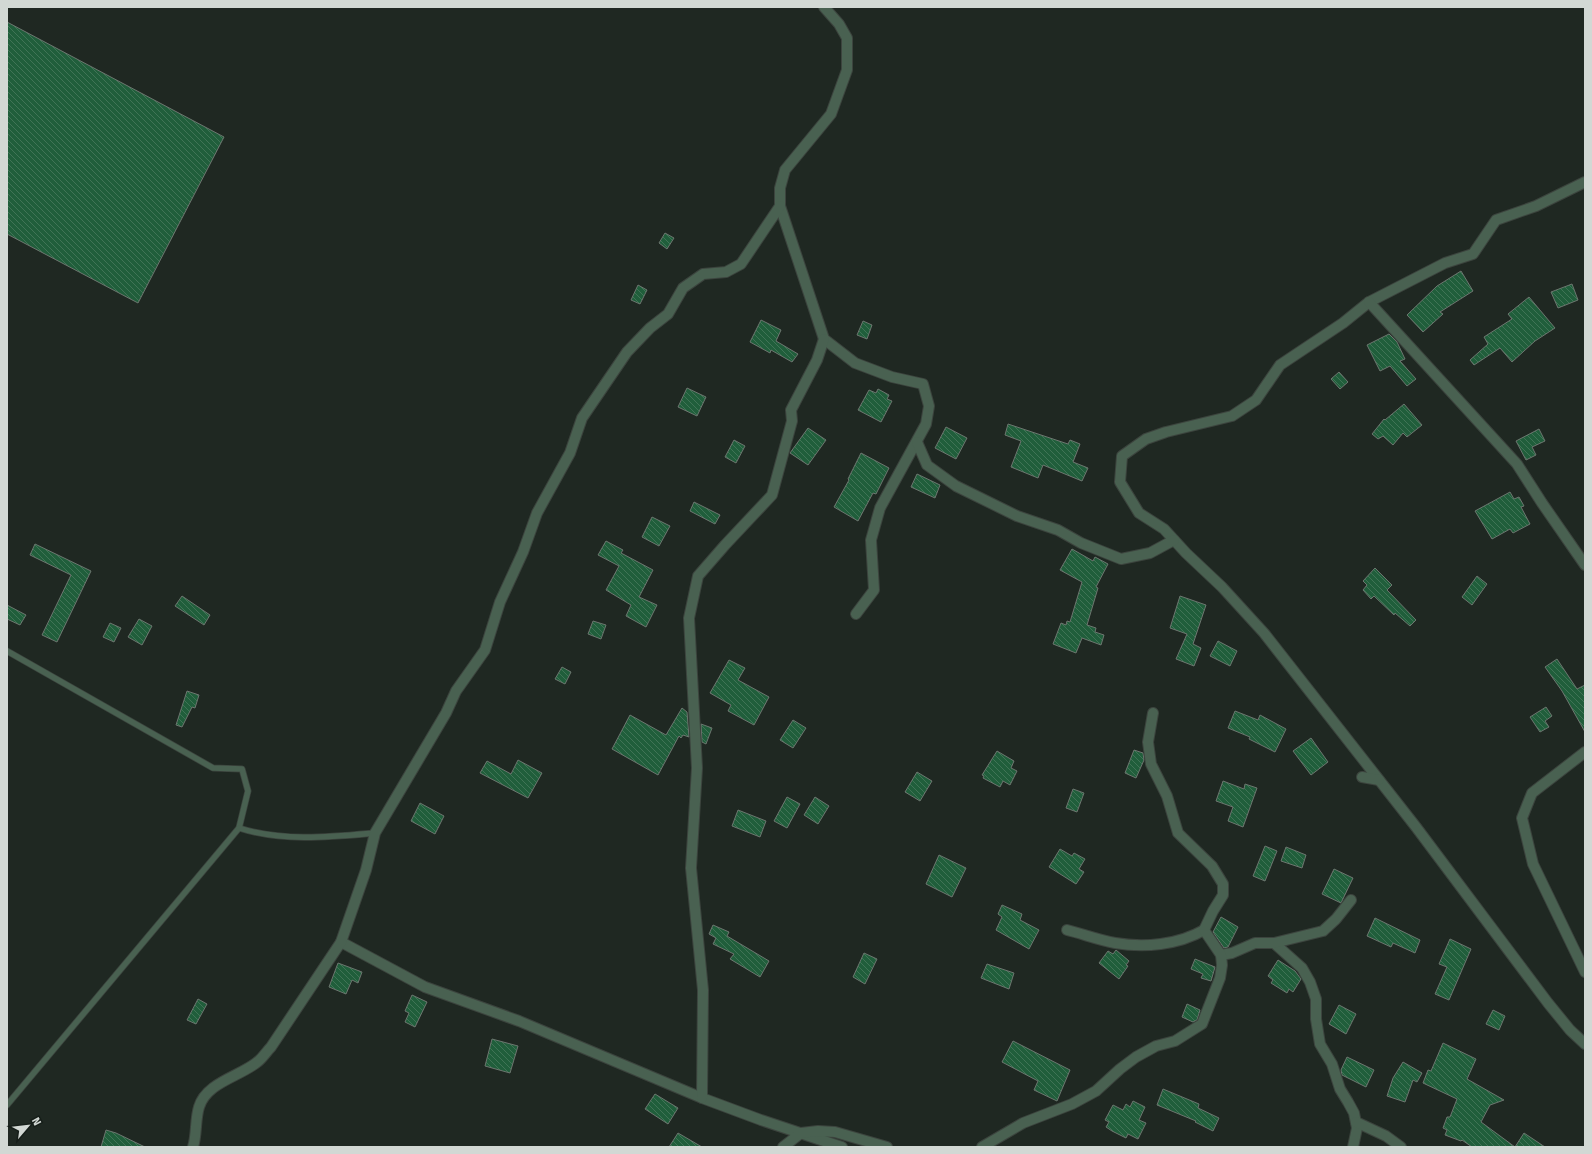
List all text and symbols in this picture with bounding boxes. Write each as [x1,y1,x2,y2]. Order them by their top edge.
north arrow [8,1106,48,1146]
text: N [29,1115,44,1128]

